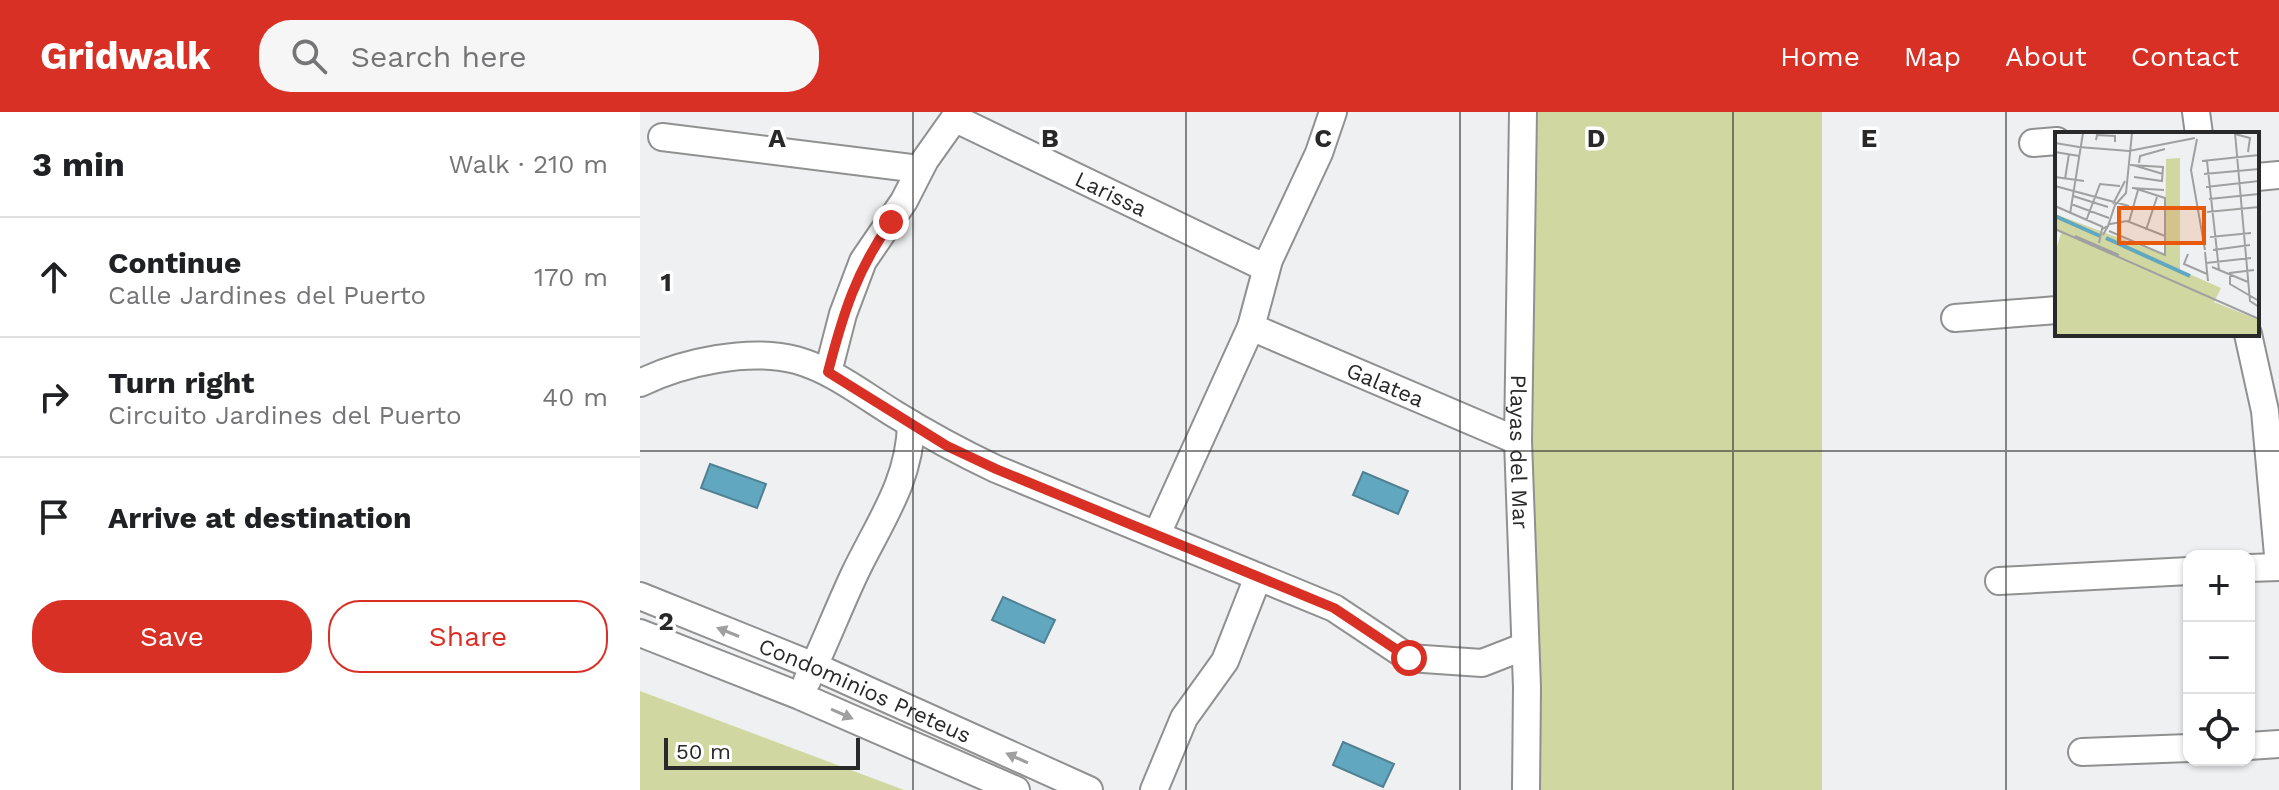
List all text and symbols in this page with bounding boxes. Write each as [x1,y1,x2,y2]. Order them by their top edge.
search box [259,20,819,92]
text: Gridwalk [40,34,211,78]
icon: search [287,34,331,78]
text: Search here [351,39,527,74]
text: Home [1780,40,1860,73]
text: Map [1904,40,1961,73]
text: About [2005,40,2087,73]
text: Contact [2131,40,2239,73]
text: A [768,123,786,153]
text: B [1041,123,1059,153]
text: C [1314,123,1332,153]
text: D [1587,123,1605,153]
text: E [1861,123,1877,153]
inset map [2055,132,2259,336]
text: 3 min [32,144,125,184]
text: Walk · 210 m [448,149,608,179]
street label: Larissa [1071,166,1151,221]
route end [873,204,909,240]
text: Continue [108,245,241,280]
icon: ahead [32,255,76,299]
text: 170 m [534,262,608,292]
text: 1 [660,267,672,297]
text: Calle Jardines del Puerto [108,280,426,310]
street label: Galatea [1343,357,1428,412]
text: Turn right [108,365,254,400]
street label: Playas del Mar [1505,374,1534,530]
icon: right [32,375,76,419]
text: 40 m [542,382,608,412]
text: Circuito Jardines del Puerto [108,400,462,430]
icon: arrive [32,495,76,539]
text: Arrive at destination [108,500,412,535]
map controls [2183,550,2255,766]
button: + [2183,550,2255,622]
button: Save [32,600,312,673]
button: Share [328,600,608,673]
text: 2 [658,606,674,636]
button: − [2183,622,2255,694]
one-way arrow [716,625,740,638]
street label: Condominios Preteus [755,633,975,748]
route start [1391,640,1427,676]
button: locate [2183,694,2255,766]
one-way arrow [831,708,854,721]
scale bar [664,734,860,770]
text: 50 m [676,739,731,764]
one-way arrow [1006,751,1029,765]

